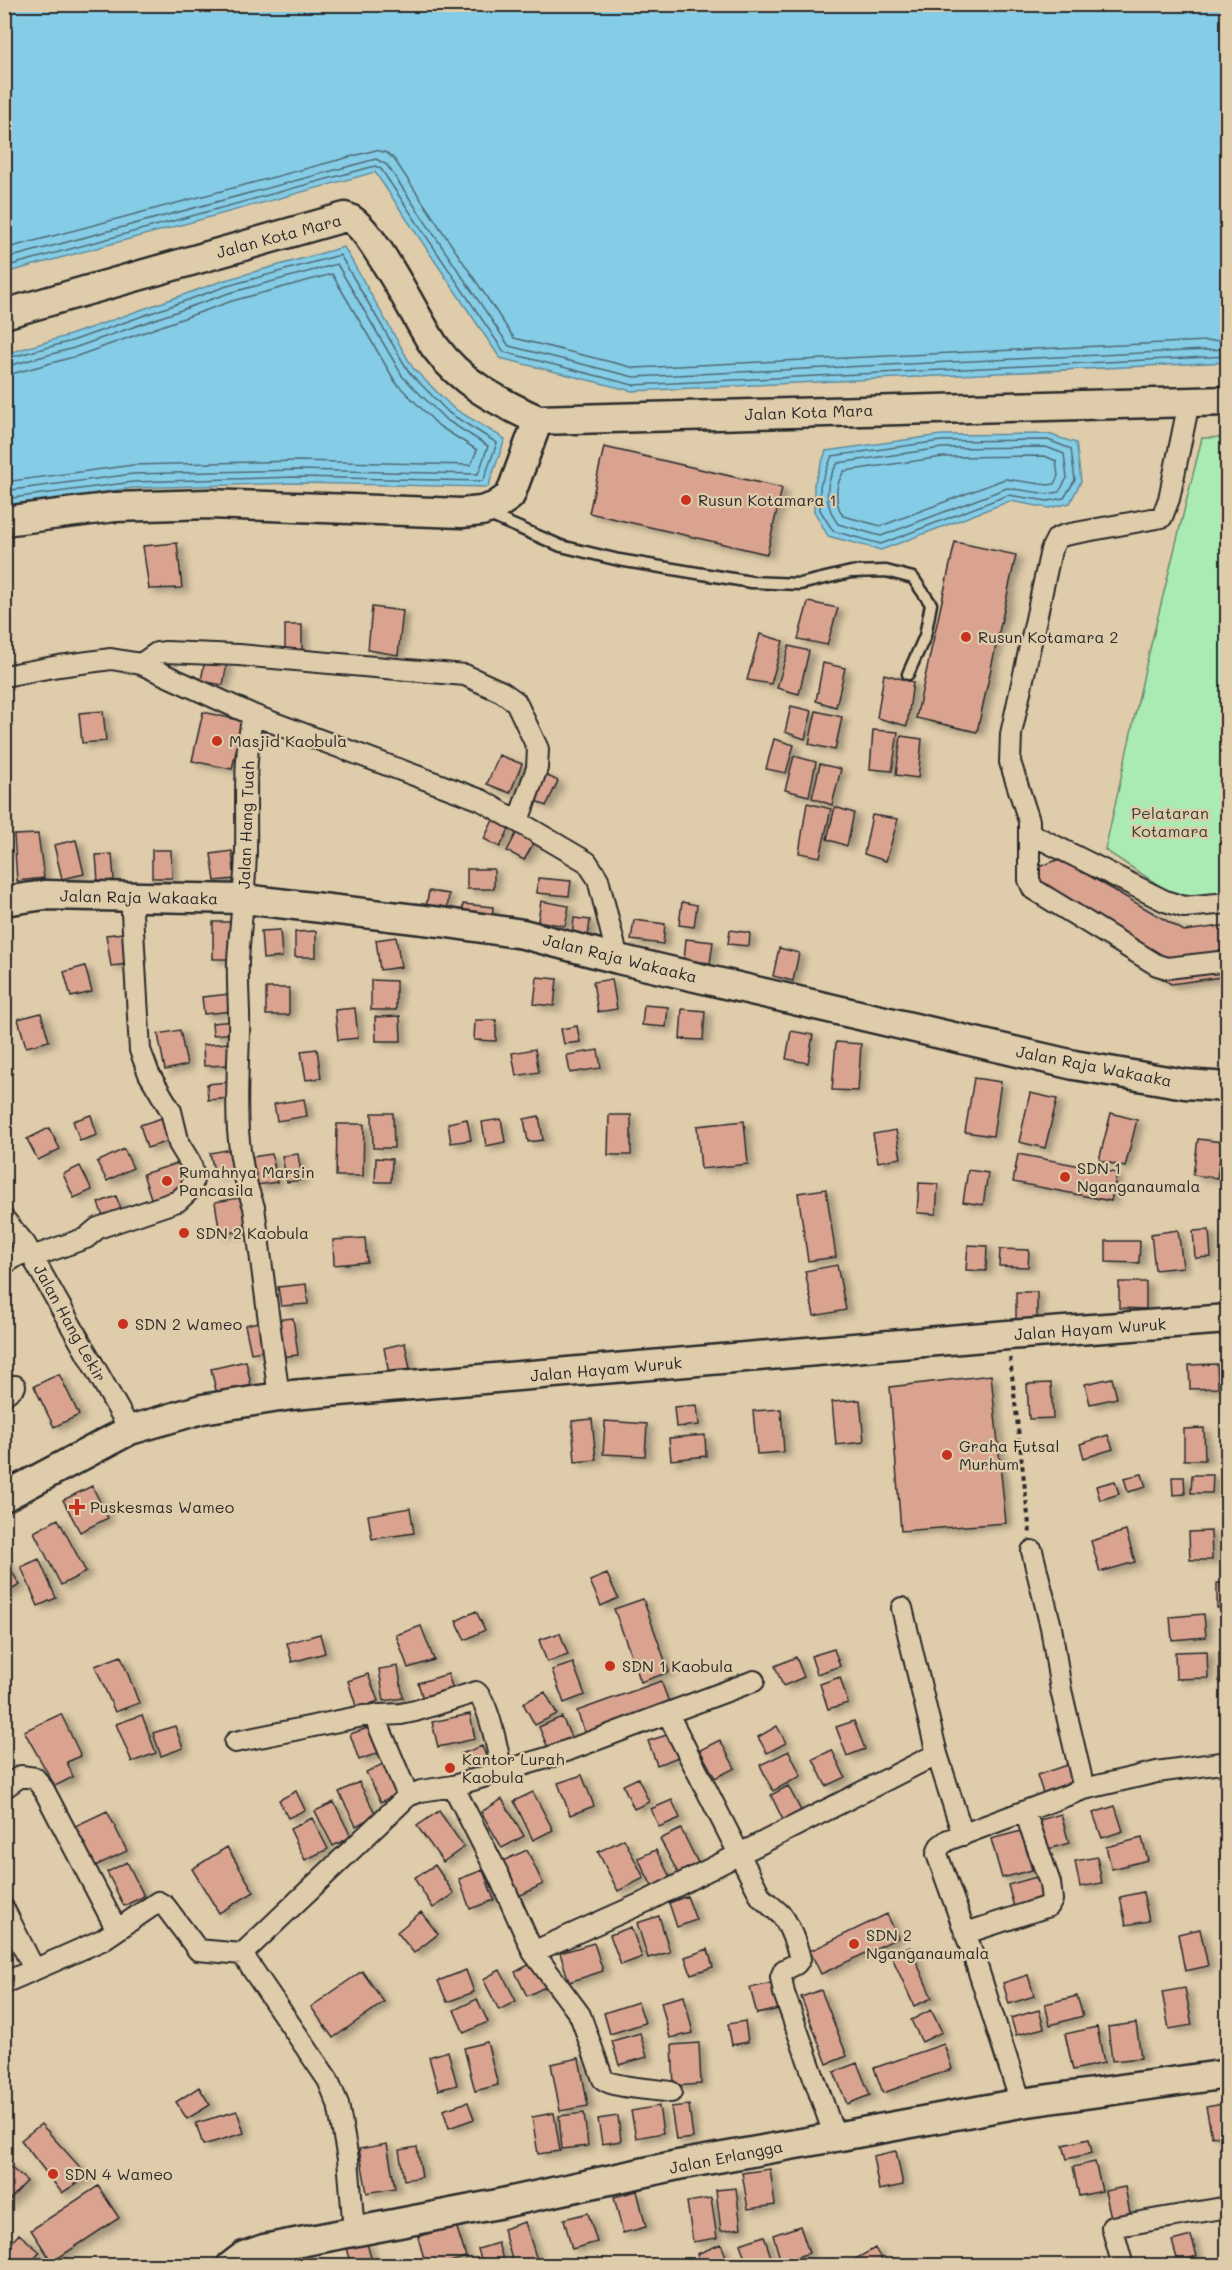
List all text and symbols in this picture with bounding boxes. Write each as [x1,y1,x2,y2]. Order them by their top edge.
street label: Jalan Kota Mara [214,209,344,262]
street label: Jalan Kota Mara [744,399,874,424]
place label: Rusun Kotamara 1 [698,489,837,510]
marker: Rusun Kotamara 1 [679,493,693,507]
place label: Rusun Kotamara 2 [978,626,1118,647]
marker: Rusun Kotamara 2 [959,630,973,644]
place label: Masjid Kaobula [229,730,347,751]
marker: Masjid Kaobula [210,734,224,748]
street label: Jalan Hang Tuah [233,761,258,889]
park label: Pelataran Kotamara [1131,802,1209,841]
street label: Jalan Raja Wakaaka [60,885,218,908]
street label: Jalan Raja Wakaaka [541,928,699,987]
street label: Jalan Raja Wakaaka [1014,1040,1174,1091]
place label: SDN 1 Nganganaumala [1077,1157,1200,1196]
place label: Rumahnya Marsin Pancasila [179,1161,314,1200]
marker: SDN 1 Nganganaumala [1058,1170,1072,1184]
marker: Rumahnya Marsin Pancasila [160,1174,174,1188]
place label: SDN 2 Kaobula [196,1222,309,1243]
marker: SDN 2 Kaobula [177,1226,191,1240]
street label: Jalan Hang Lekir [29,1260,111,1385]
place label: SDN 2 Wameo [135,1313,242,1334]
street label: Jalan Hayam Wuruk [1013,1313,1167,1344]
marker: SDN 2 Wameo [116,1317,130,1331]
street label: Jalan Hayam Wuruk [529,1351,683,1386]
place label: Graha Futsal Murhum [959,1435,1059,1474]
marker: Graha Futsal Murhum [940,1448,954,1462]
place label: Puskesmas Wameo [90,1496,234,1517]
marker: Puskesmas Wameo [68,1498,86,1516]
place label: SDN 1 Kaobula [622,1655,733,1676]
marker: SDN 1 Kaobula [603,1659,617,1673]
place label: Kantor Lurah Kaobula [462,1748,564,1787]
marker: Kantor Lurah Kaobula [443,1761,457,1775]
place label: SDN 2 Nganganaumala [866,1924,989,1963]
marker: SDN 2 Nganganaumala [847,1937,861,1951]
street label: Jalan Erlangga [667,2135,785,2178]
place label: SDN 4 Wameo [65,2163,173,2184]
marker: SDN 4 Wameo [46,2167,60,2181]

